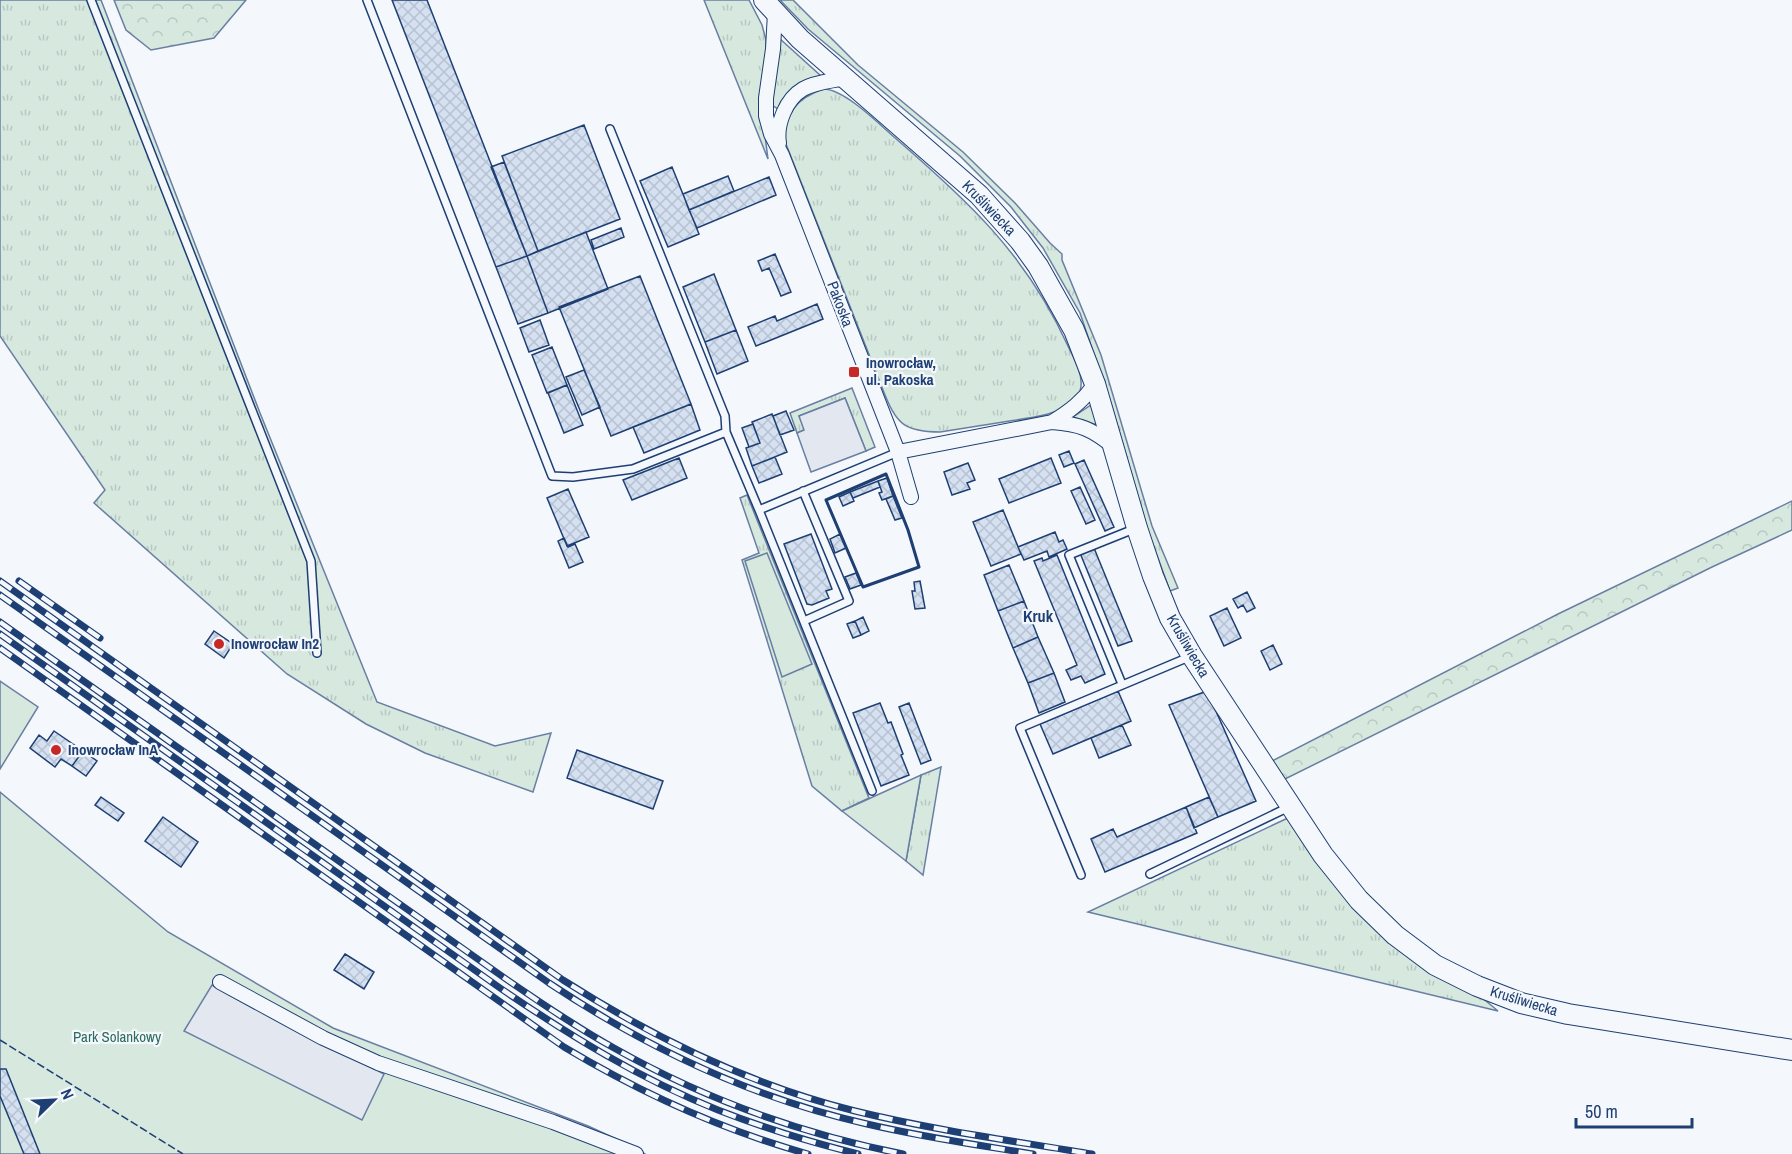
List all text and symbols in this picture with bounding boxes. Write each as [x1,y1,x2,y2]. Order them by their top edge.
street label: Kruśliwiecka [958,175,1021,240]
street label: Pakoska [822,278,859,330]
place label: Inowrocław, ul. Pakoska [866,352,936,390]
marker: Inowrocław, ul. Pakoska [847,365,861,379]
district label: Kruk [1023,605,1054,627]
street label: Kruśliwiecka [1162,610,1215,681]
place label: Inowrocław In2 [231,633,319,654]
marker: Inowrocław In2 [212,637,226,651]
place label: Inowrocław InA [68,739,158,760]
marker: Inowrocław InA [49,743,63,757]
street label: Kruśliwiecka [1488,980,1561,1021]
park label: Park Solankowy [73,1026,162,1047]
north arrow [24,1070,84,1130]
text: N [56,1085,80,1103]
scale bar [1576,1091,1692,1129]
text: 50 m [1585,1099,1618,1124]

